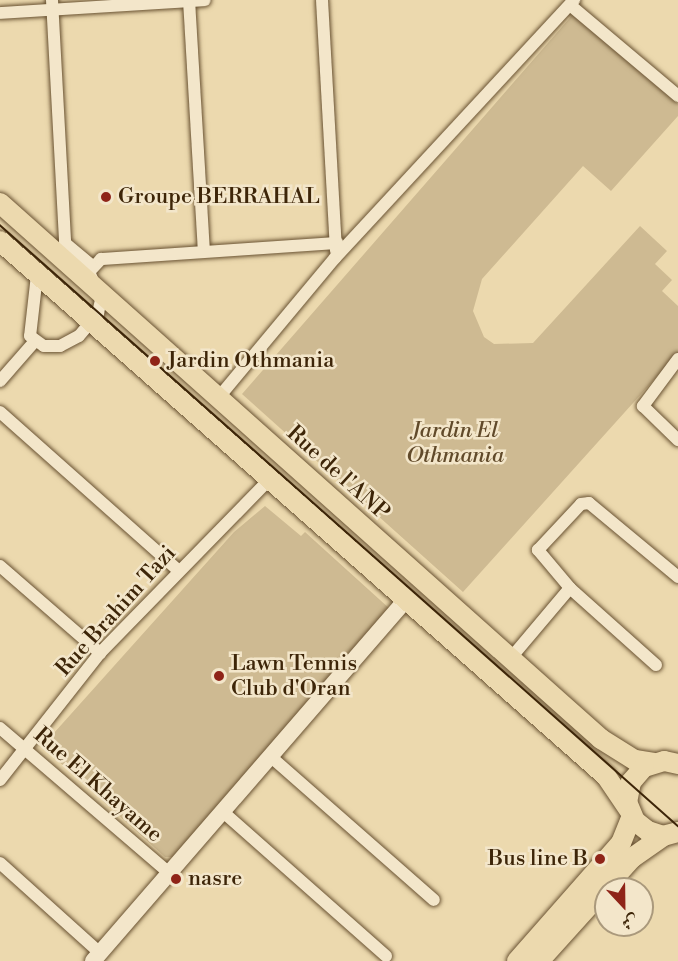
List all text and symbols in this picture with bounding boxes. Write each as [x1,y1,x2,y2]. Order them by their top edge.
place label: Groupe BERRAHAL [118,184,320,210]
marker: Groupe BERRAHAL [99,190,113,204]
place label: Jardin Othmania [167,348,334,374]
marker: Jardin Othmania [148,354,162,368]
park label: Jardin El Othmania [406,417,504,469]
street label: Rue de l'ANP [281,420,395,526]
street label: Rue Brahim Tazi [50,540,182,682]
place label: Lawn Tennis Club d'Oran [231,650,357,702]
marker: Lawn Tennis Club d'Oran [212,669,226,683]
street label: Rue El Khayame [28,722,168,848]
place label: Bus line B [488,846,588,872]
marker: Bus line B [593,852,607,866]
place label: nasre [188,866,242,892]
marker: nasre [169,872,183,886]
north arrow [594,877,654,937]
text: ش [619,910,641,934]

